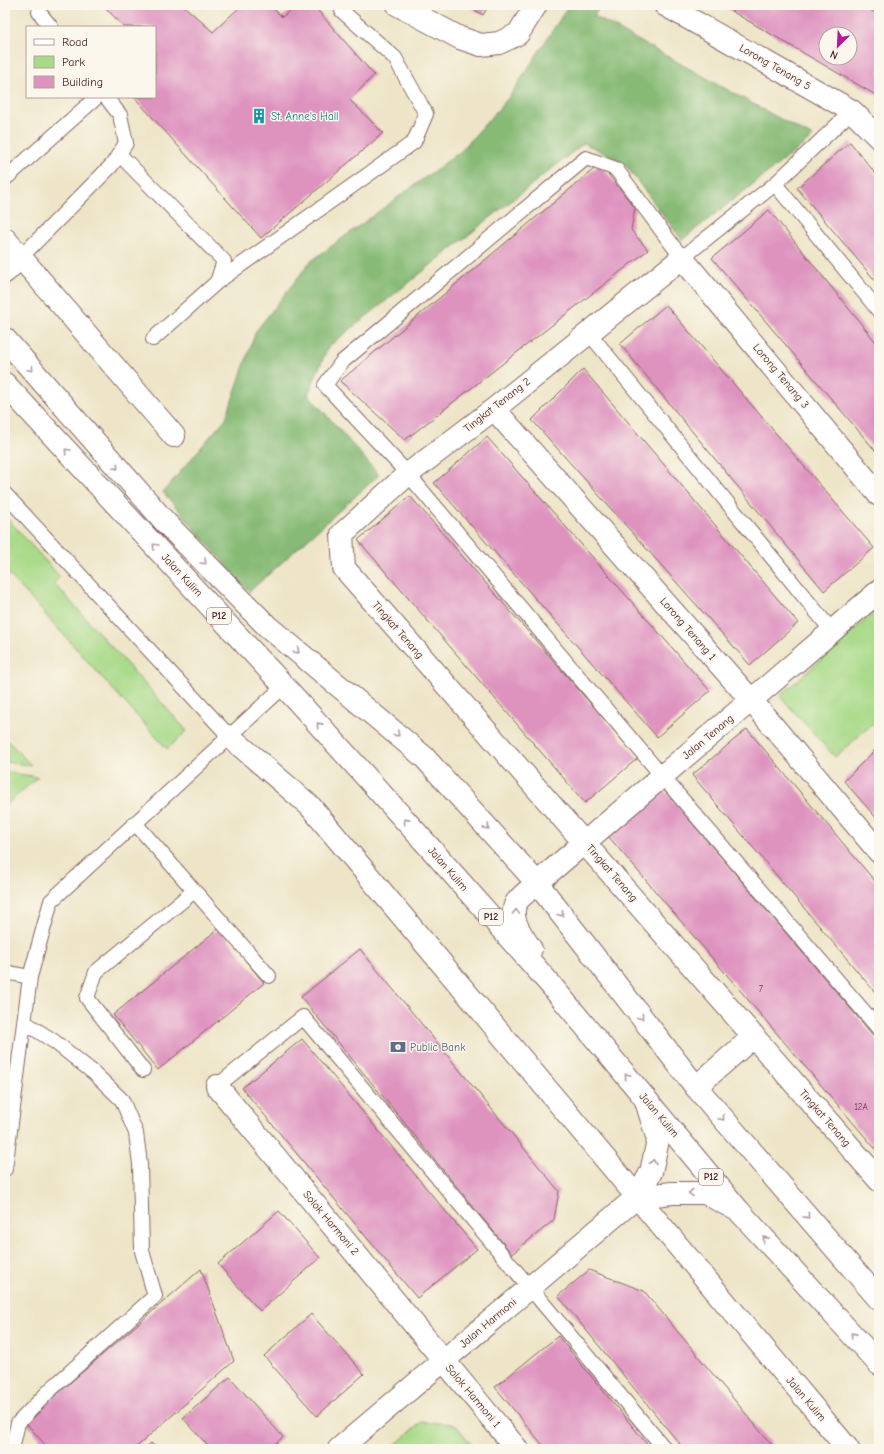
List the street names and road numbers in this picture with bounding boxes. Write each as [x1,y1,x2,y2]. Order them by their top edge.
street label: Lorong Tenang 5 [737,41,813,93]
street label: Lorong Tenang 3 [750,341,812,411]
street label: Tingkat Tenang 2 [461,375,533,435]
street label: Jalan Kulim [159,551,205,599]
street label: Lorong Tenang 1 [657,595,719,663]
street label: Tingkat Tenang [370,599,426,661]
road number: P12 [207,608,231,624]
street label: Jalan Tenang [680,712,736,762]
street label: Tingkat Tenang [584,842,640,904]
street label: Jalan Kulim [425,844,471,894]
road number: P12 [479,909,503,925]
street label: Tingkat Tenang [797,1087,853,1149]
street label: Jalan Kulim [637,1090,681,1140]
road number: P12 [699,1169,723,1185]
street label: Solok Harmoni 2 [300,1188,362,1258]
street label: Jalan Harmoni [457,1296,519,1350]
street label: Solok Harmoni 1 [443,1362,503,1430]
street label: Jalan Kulim [784,1374,828,1424]

